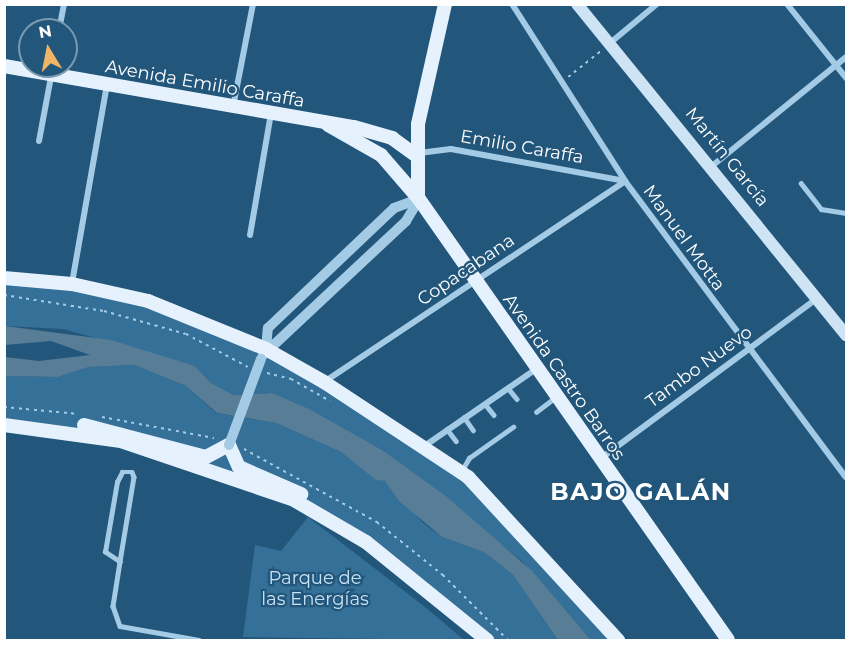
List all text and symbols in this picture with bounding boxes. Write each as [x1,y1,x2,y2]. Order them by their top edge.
north arrow [18,18,78,78]
text: N [37,21,53,42]
street label: Avenida Emilio Caraffa [104,56,306,112]
street label: Martín García [680,103,774,211]
street label: Emilio Caraffa [459,126,585,168]
street label: Manuel Motta [638,181,730,295]
street label: Copacabana [413,230,519,310]
street label: Avenida Castro Barros [498,290,630,464]
street label: Tambo Nuevo [642,321,756,413]
district label: BAJO GALÁN [550,478,732,506]
park label: Parque de las Energías [261,568,369,610]

